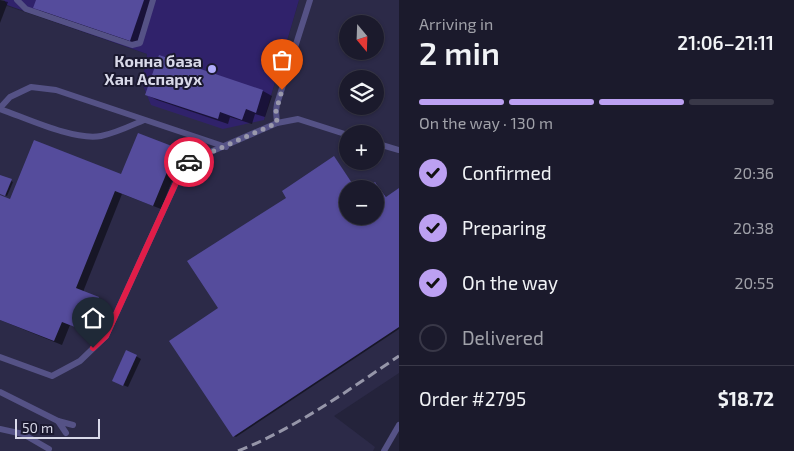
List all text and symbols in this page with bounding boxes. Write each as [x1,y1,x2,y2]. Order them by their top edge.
text: Arriving in [419,14,493,33]
north arrow [339,15,384,60]
map controls [339,15,384,225]
text: 21:06–21:11 [677,31,774,54]
text: 2 min [419,33,500,71]
pin [261,39,303,90]
icon: bag [268,46,296,74]
place label: Конна база Хан Аспарух [104,51,202,88]
marker: Конна база Хан Аспарух [206,63,218,75]
button: layers [339,70,384,115]
text: On the way · 130 m [419,113,553,132]
button: + [339,125,384,170]
courier [164,137,214,187]
icon: car [175,148,203,176]
icon: check [419,159,447,187]
text: Confirmed [462,161,552,184]
text: 20:36 [734,163,774,182]
button: − [339,180,384,225]
icon: check [419,214,447,242]
text: Preparing [462,216,546,239]
text: 20:38 [733,218,774,237]
icon: check [419,269,447,297]
text: On the way [462,271,558,294]
text: 20:55 [734,273,774,292]
pin [72,297,114,348]
icon: home [79,304,107,332]
text: Delivered [462,326,544,349]
text: Order #2795 [419,387,526,410]
text: $18.72 [718,387,774,410]
scale bar [15,416,100,439]
text: 50 m [22,419,53,436]

